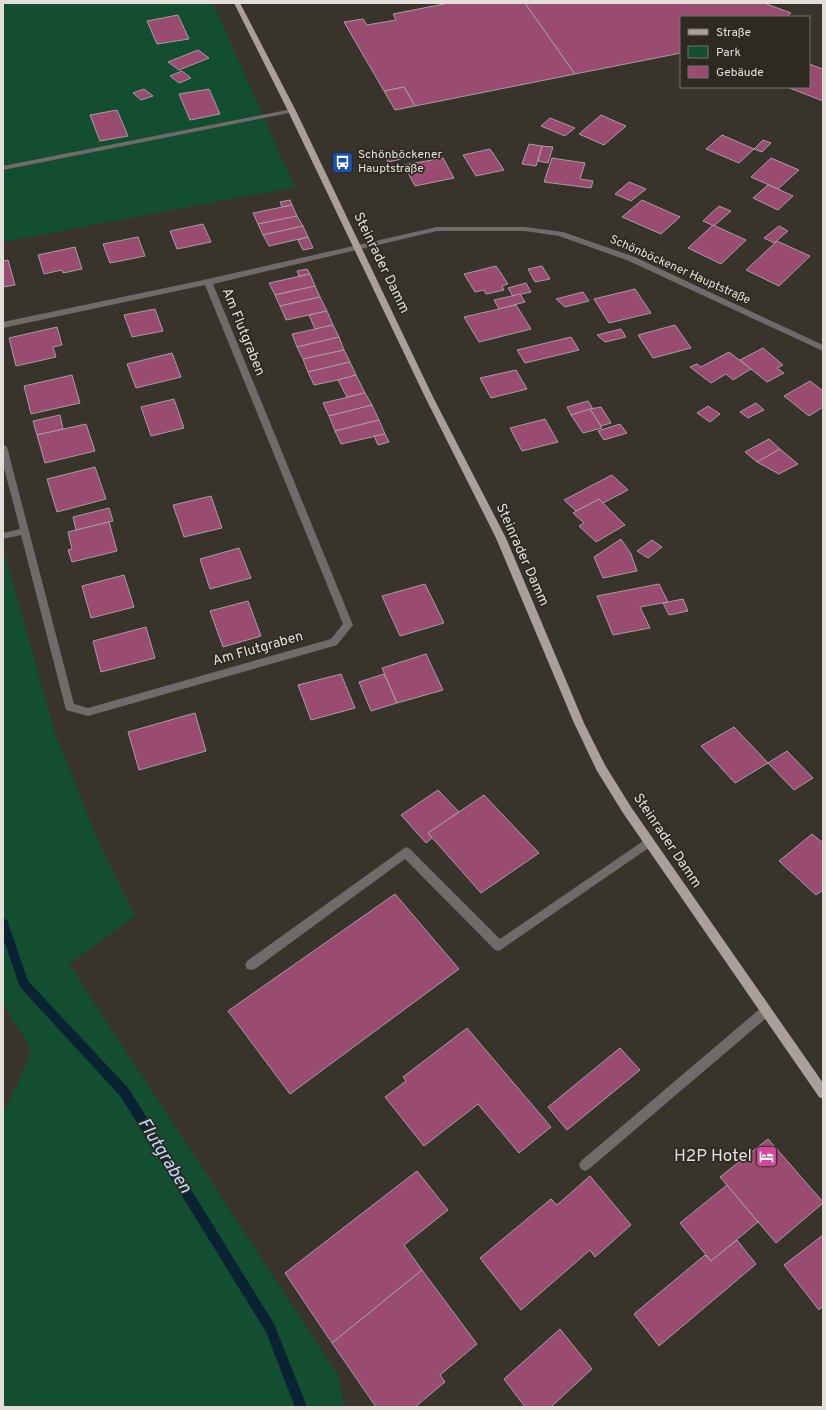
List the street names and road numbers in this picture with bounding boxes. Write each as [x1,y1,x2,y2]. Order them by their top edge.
street label: Steinrader Damm [349,210,413,316]
street label: Schönböckener Hauptstraße [607,232,753,308]
street label: Am Flutgraben [218,286,268,378]
street label: Steinrader Damm [492,501,552,609]
street label: Am Flutgraben [211,628,305,670]
street label: Steinrader Damm [629,791,705,891]

